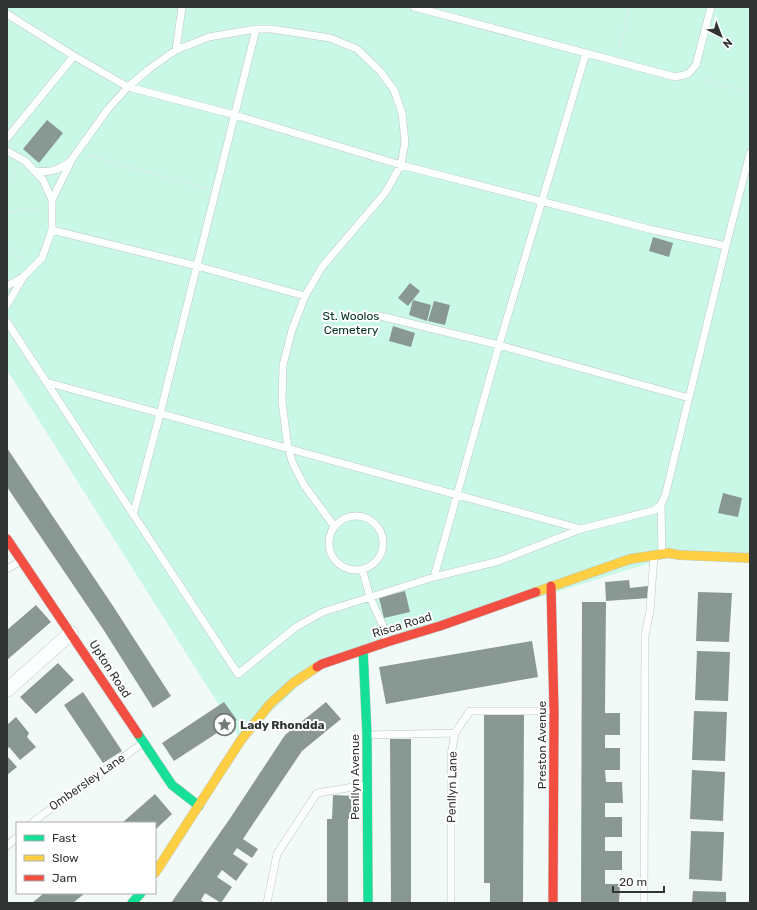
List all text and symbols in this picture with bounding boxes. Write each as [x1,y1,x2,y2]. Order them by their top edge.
north arrow [701,16,741,56]
text: N [720,36,735,51]
park label: St. Woolos Cemetery [323,309,380,337]
street label: Risca Road [371,609,433,641]
street label: Upton Road [86,638,134,700]
street label: Preston Avenue [535,700,549,789]
place icon: Lady Rhondda [212,712,238,738]
place label: Lady Rhondda [240,718,325,732]
street label: Penllyn Avenue [348,734,362,820]
street label: Ombersley Lane [46,750,128,813]
street label: Penllyn Lane [444,751,460,823]
legend [16,822,156,894]
text: Fast [52,831,76,845]
text: Slow [52,851,79,865]
scale bar [613,868,664,894]
text: Jam [52,871,77,885]
text: 20 m [619,875,647,889]

